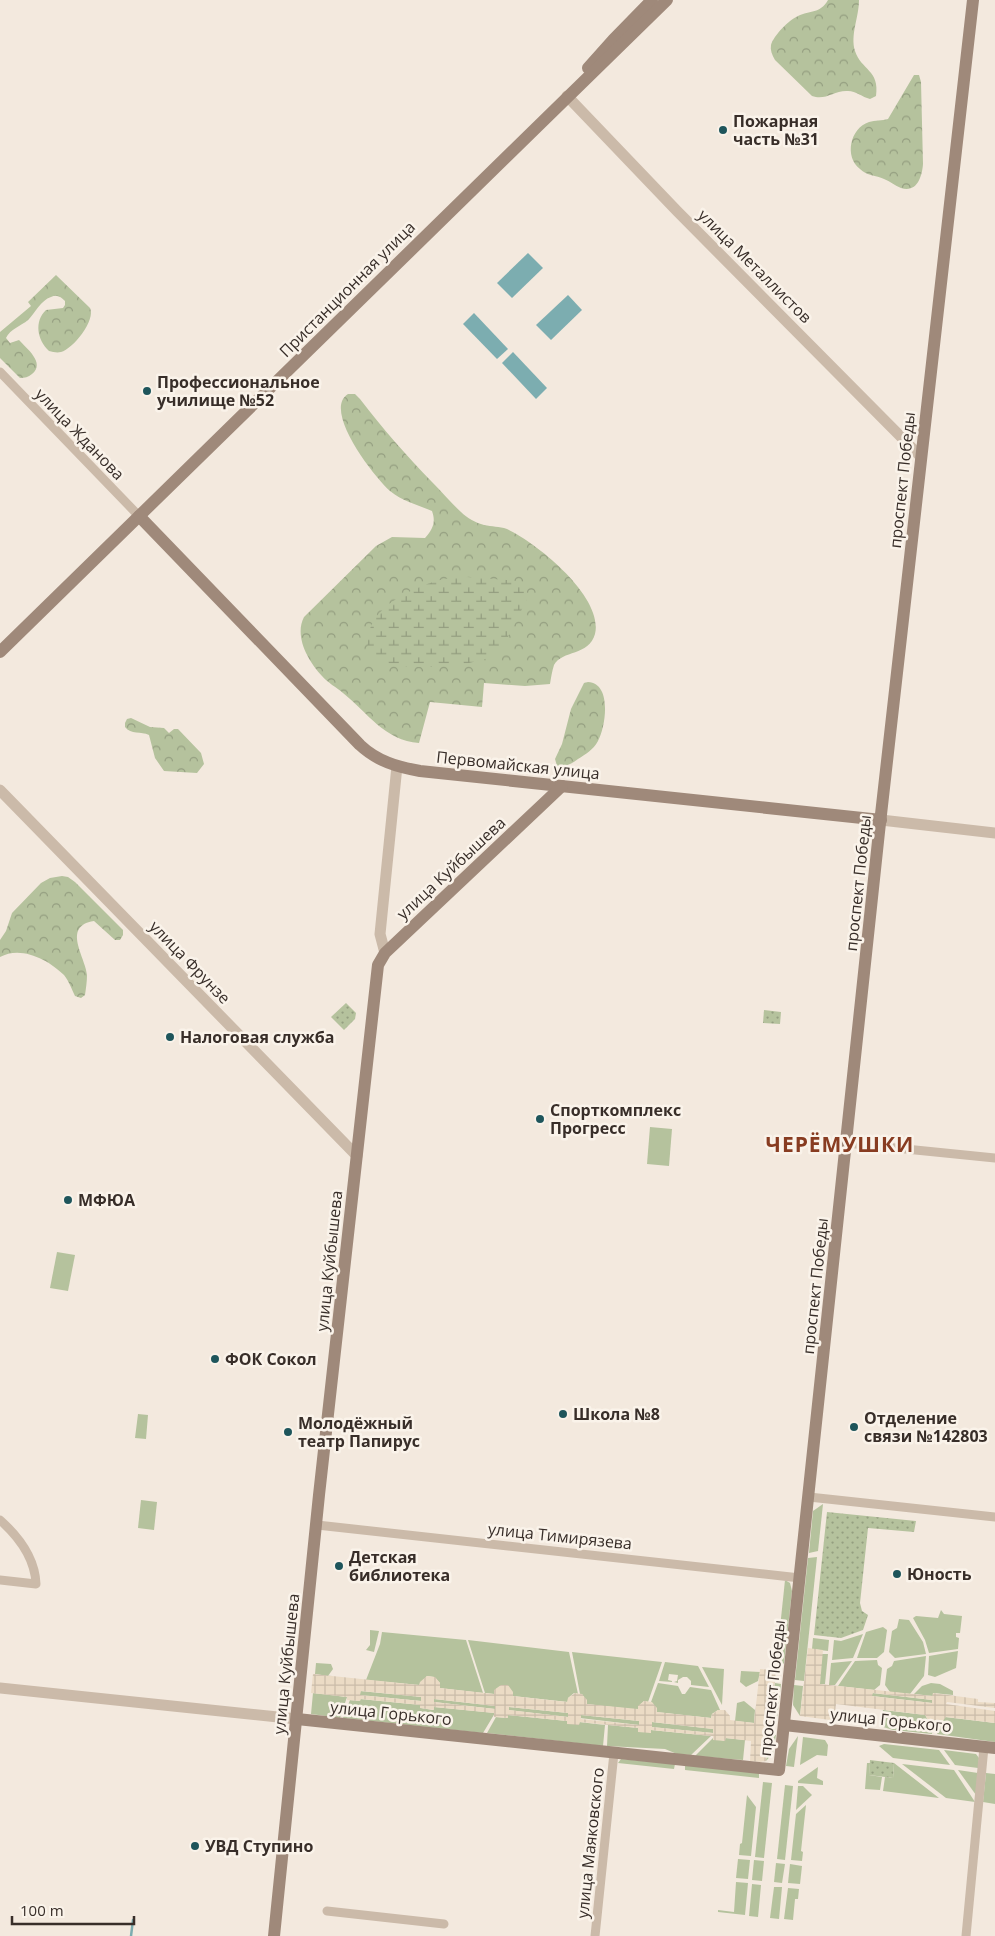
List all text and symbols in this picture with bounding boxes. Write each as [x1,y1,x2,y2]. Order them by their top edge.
place label: Пожарная часть №31 [733,110,819,150]
marker: Пожарная часть №31 [717,124,729,136]
street label: улица Металлистов [693,204,817,328]
street label: Пристанционная улица [274,216,420,362]
place label: Профессиональное училище №52 [157,371,320,411]
street label: улица Жданова [30,383,130,485]
marker: Профессиональное училище №52 [141,385,153,397]
street label: проспект Победы [884,411,920,549]
street label: Первомайская улица [435,745,601,785]
street label: улица Куйбышева [392,812,510,924]
street label: проспект Победы [840,814,876,952]
street label: улица Фрунзе [145,916,235,1008]
place label: Налоговая служба [180,1026,334,1048]
marker: Налоговая служба [164,1031,176,1043]
place label: Спорткомплекс Прогресс [550,1099,681,1139]
marker: Спорткомплекс Прогресс [534,1113,546,1125]
district label: ЧЕРЁМУШКИ [766,1130,914,1158]
place label: МФЮА [78,1189,136,1211]
street label: улица Куйбышева [311,1190,347,1332]
marker: МФЮА [62,1194,74,1206]
street label: проспект Победы [797,1217,833,1355]
place label: ФОК Сокол [225,1348,317,1370]
marker: ФОК Сокол [209,1353,221,1365]
place label: Школа №8 [573,1403,660,1425]
place label: Отделение связи №142803 [864,1407,988,1447]
marker: Школа №8 [557,1408,569,1420]
place label: Молодёжный театр Папирус [298,1412,420,1452]
marker: Отделение связи №142803 [848,1421,860,1433]
marker: Молодёжный театр Папирус [282,1426,294,1438]
street label: улица Тимирязева [487,1517,633,1555]
place label: Детская библиотека [349,1546,450,1586]
marker: Детская библиотека [333,1560,345,1572]
place label: Юность [907,1563,972,1585]
marker: Юность [891,1568,903,1580]
street label: улица Куйбышева [268,1593,304,1735]
street label: проспект Победы [754,1619,790,1757]
street label: улица Горького [329,1696,453,1730]
street label: улица Горького [829,1703,953,1737]
street label: улица Маяковского [571,1766,609,1920]
place label: УВД Ступино [205,1835,313,1857]
marker: УВД Ступино [189,1840,201,1852]
scale bar [12,1894,135,1926]
text: 100 m [20,1900,64,1920]

